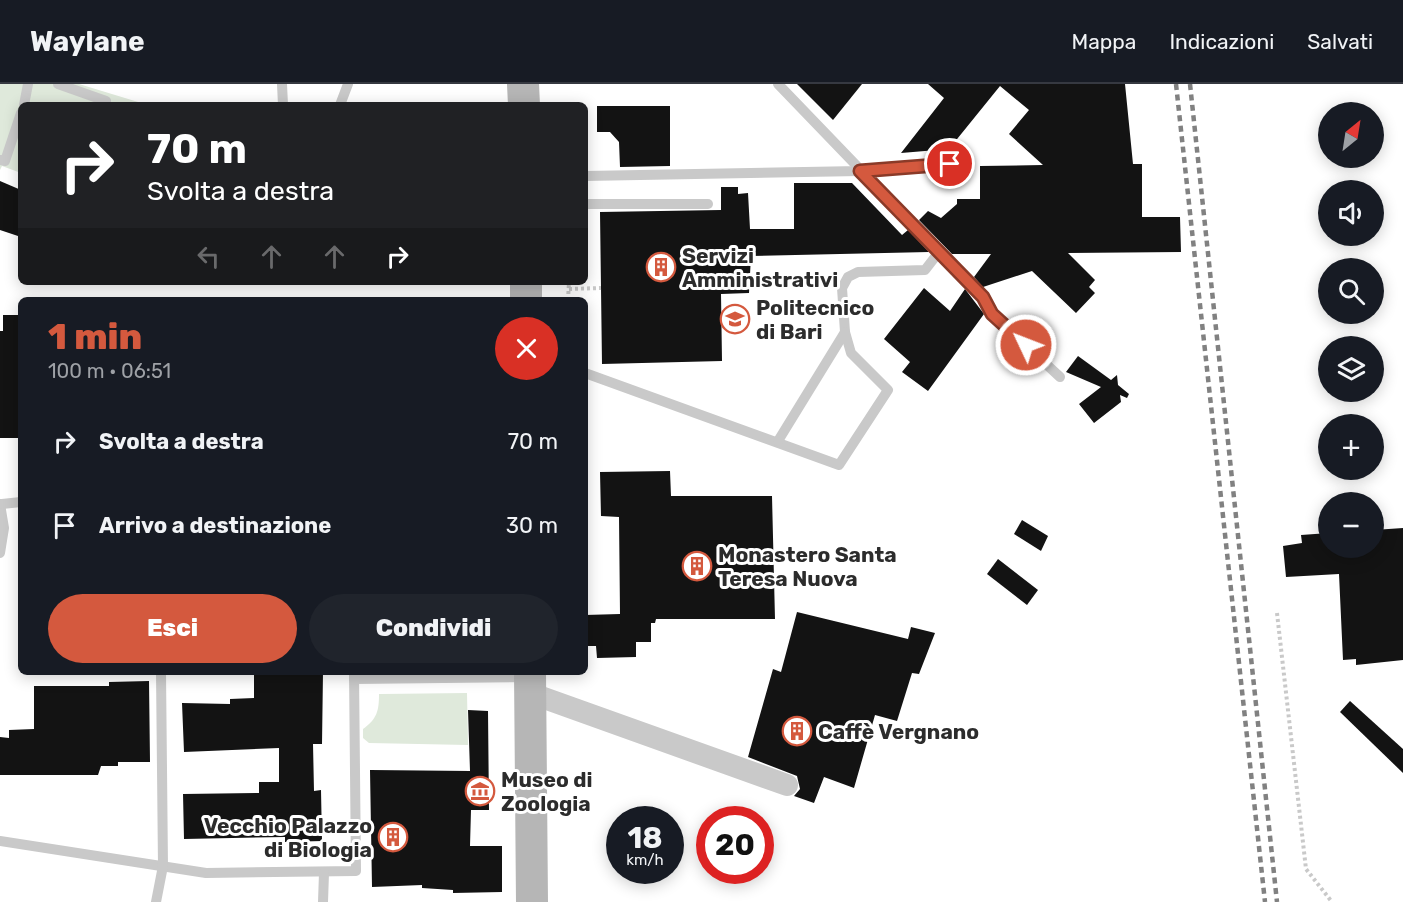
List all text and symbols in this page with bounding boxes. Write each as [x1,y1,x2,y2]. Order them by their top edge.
text: Waylane [30,25,145,58]
text: Mappa [1071,29,1136,54]
text: Indicazioni [1169,29,1274,54]
text: Salvati [1307,29,1373,54]
north arrow [1318,102,1384,168]
map controls [1318,102,1384,558]
text: 70 m [147,124,247,174]
icon: right [48,126,126,204]
pin [924,138,975,189]
icon: arrive [933,147,966,180]
text: Svolta a destra [147,175,334,207]
button: sound [1318,180,1384,246]
icon: left [192,240,225,273]
icon: ahead [255,240,288,273]
icon: ahead [318,240,351,273]
icon: right [381,240,414,273]
place label: Servizi Amministrativi [682,243,838,292]
building icon: Servizi Amministrativi [645,251,677,283]
button: search [1318,258,1384,324]
place label: Politecnico di Bari [756,295,874,344]
school or university icon: Politecnico di Bari [719,303,751,335]
position arrow [994,313,1058,377]
text: 1 min [48,315,142,358]
button: close [495,317,558,380]
button: layers [1318,336,1384,402]
text: 100 m · 06:51 [48,359,171,383]
button: + [1318,414,1384,480]
icon: right [48,425,81,458]
text: Svolta a destra [99,428,264,455]
text: 70 m [508,428,558,455]
button: − [1318,492,1384,558]
icon: arrive [48,509,81,542]
text: Arrivo a destinazione [99,512,331,539]
text: 30 m [506,512,558,539]
place label: Monastero Santa Teresa Nuova [718,542,897,591]
building icon: Monastero Santa Teresa Nuova [681,550,713,582]
button: Esci [48,594,297,663]
button: Condividi [309,594,558,663]
building icon: Caffè Vergnano [781,715,813,747]
place label: Caffè Vergnano [818,719,979,744]
place label: Museo di Zoologia [501,767,593,816]
museum icon: Museo di Zoologia [464,775,496,807]
speed limit sign: 20 [696,806,774,884]
place label: Vecchio Palazzo di Biologia [204,813,372,862]
text: 18 [627,820,663,856]
building icon: Vecchio Palazzo di Biologia [377,821,409,853]
text: km/h [626,851,664,869]

